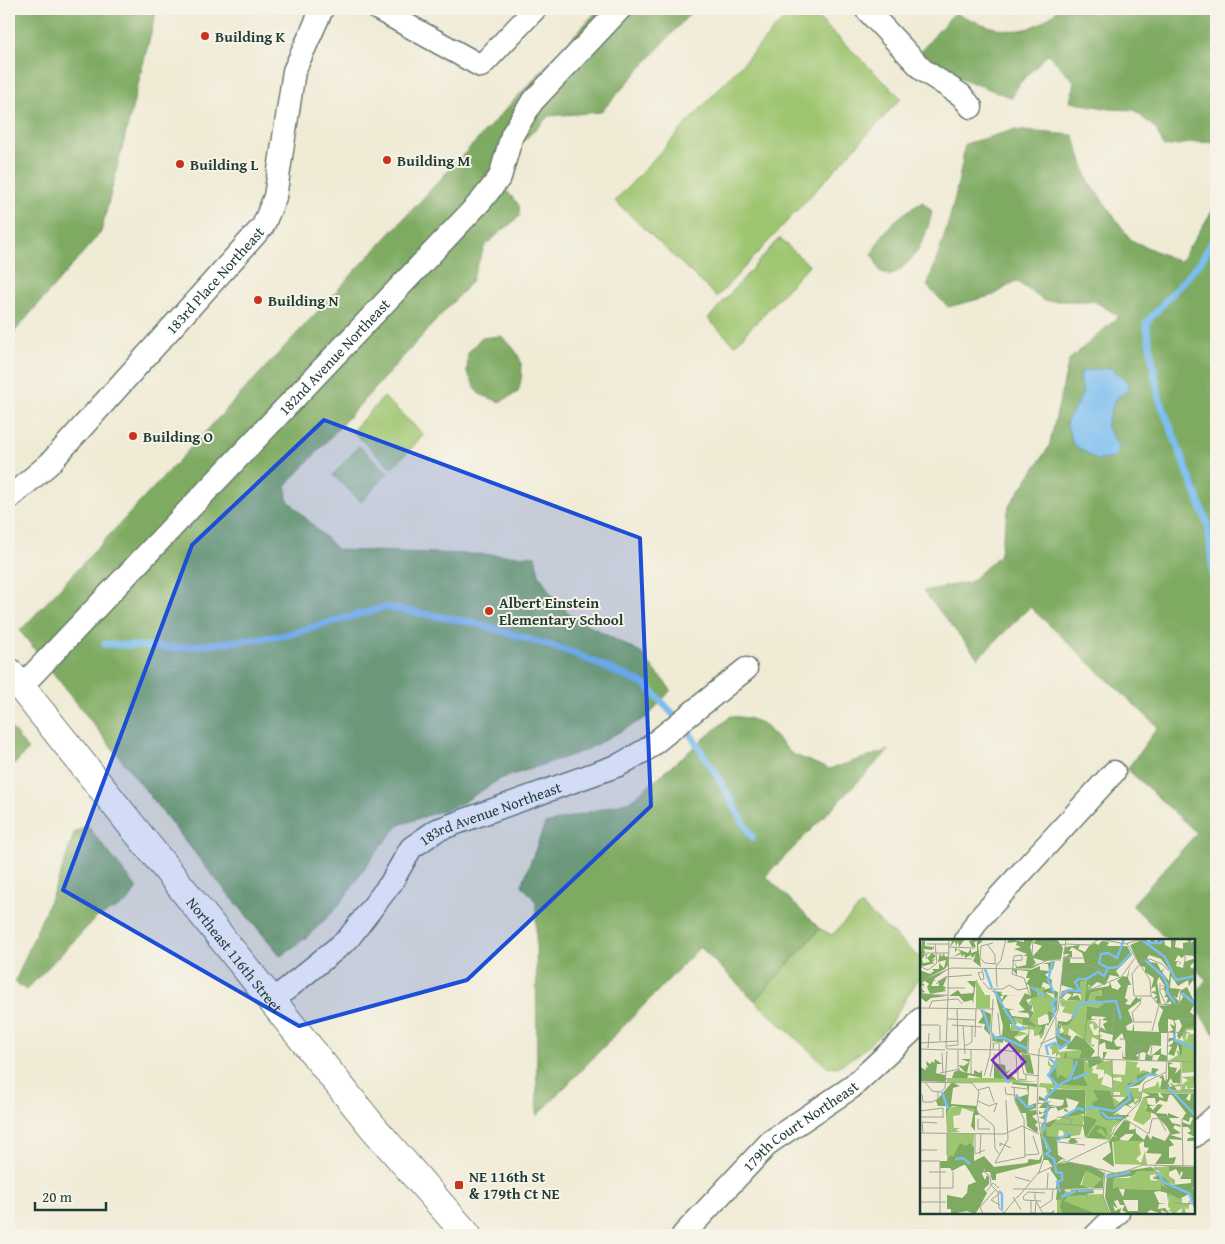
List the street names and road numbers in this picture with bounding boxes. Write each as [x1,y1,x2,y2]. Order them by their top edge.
street label: 183rd Place Northeast [160,221,269,338]
street label: 182nd Avenue Northeast [273,293,395,420]
street label: 183rd Avenue Northeast [414,776,565,850]
street label: Northeast 116th Street [182,892,288,1018]
street label: 179th Court Northeast [737,1075,863,1176]

